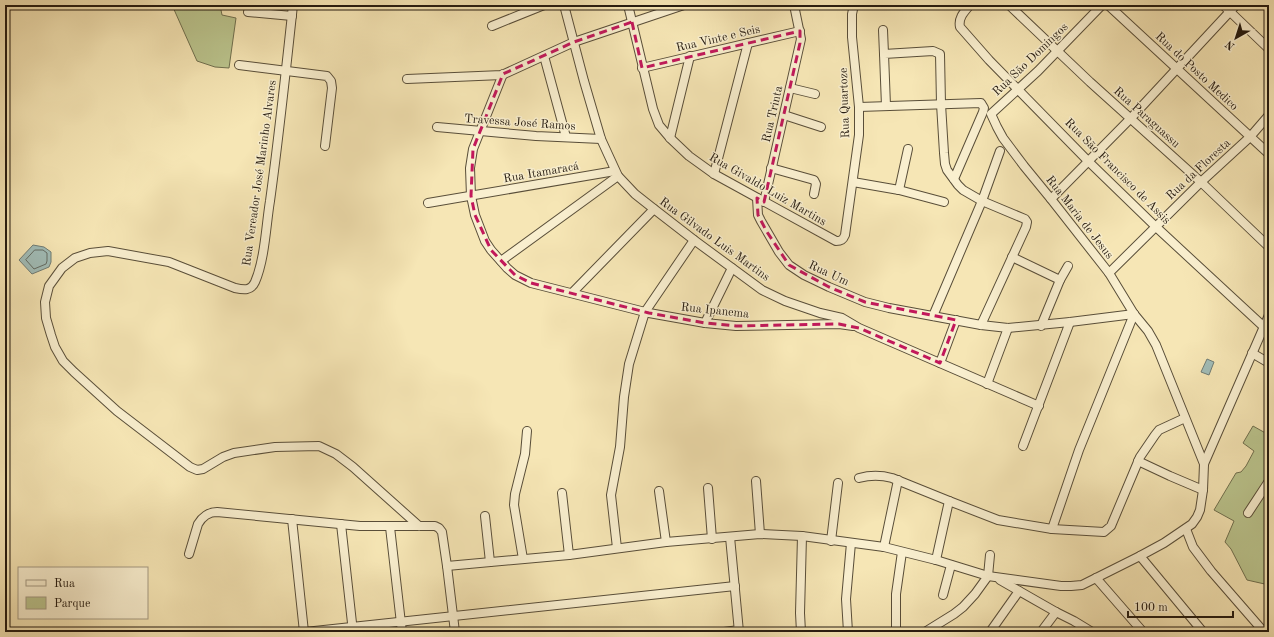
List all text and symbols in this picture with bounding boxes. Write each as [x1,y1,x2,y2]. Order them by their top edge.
north arrow [1216,18,1256,58]
street label: Rua São Domingos [991,21,1071,98]
street label: Rua Vinte e Seis [675,23,762,55]
street label: Rua do Posto Medico [1153,30,1240,113]
text: N [1223,37,1237,52]
street label: Rua Quartoze [838,67,852,139]
street label: Rua Vereador José Marinho Alvares [241,79,279,267]
street label: Rua Trinta [761,85,785,144]
street label: Rua Paraguassu [1111,85,1182,151]
street label: Travessa José Ramos [464,113,576,133]
street label: Rua São Francisco de Assis [1062,117,1172,227]
street label: Rua da Floresta [1164,137,1233,202]
street label: Rua Givaldo Luiz Martins [707,151,828,228]
street label: Rua Itamaracá [502,160,580,186]
street label: Rua Maria de Jesus [1043,174,1115,261]
street label: Rua Gilvado Luis Martins [657,196,772,284]
street label: Rua Um [806,259,851,289]
street label: Rua Ipanema [680,301,750,321]
legend [18,567,148,619]
text: Rua [54,578,75,590]
scale bar [1128,593,1233,619]
text: Parque [54,598,91,610]
text: 100 m [1134,602,1168,614]

